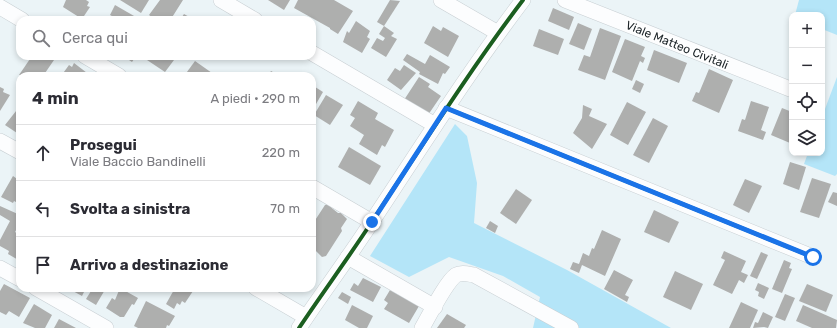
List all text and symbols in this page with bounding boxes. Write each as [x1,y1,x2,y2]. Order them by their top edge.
map controls [789,12,825,156]
button: + [789,12,825,48]
search box [16,16,316,60]
street label: Viale Matteo Civitali [624,18,730,72]
icon: search [30,27,52,49]
text: Cerca qui [62,29,128,47]
button: − [789,48,825,84]
button: locate [789,84,825,120]
text: 4 min [32,88,79,108]
text: A piedi · 290 m [210,91,300,106]
button: layers [789,120,825,156]
text: Prosegui [70,136,137,154]
icon: ahead [32,142,54,164]
text: 220 m [262,145,300,160]
text: Viale Baccio Bandinelli [70,154,206,169]
icon: left [32,198,54,220]
text: Svolta a sinistra [70,200,190,218]
text: 70 m [270,201,300,216]
route end [363,213,381,231]
route start [804,248,822,266]
icon: arrive [32,254,54,276]
text: Arrivo a destinazione [70,256,228,274]

